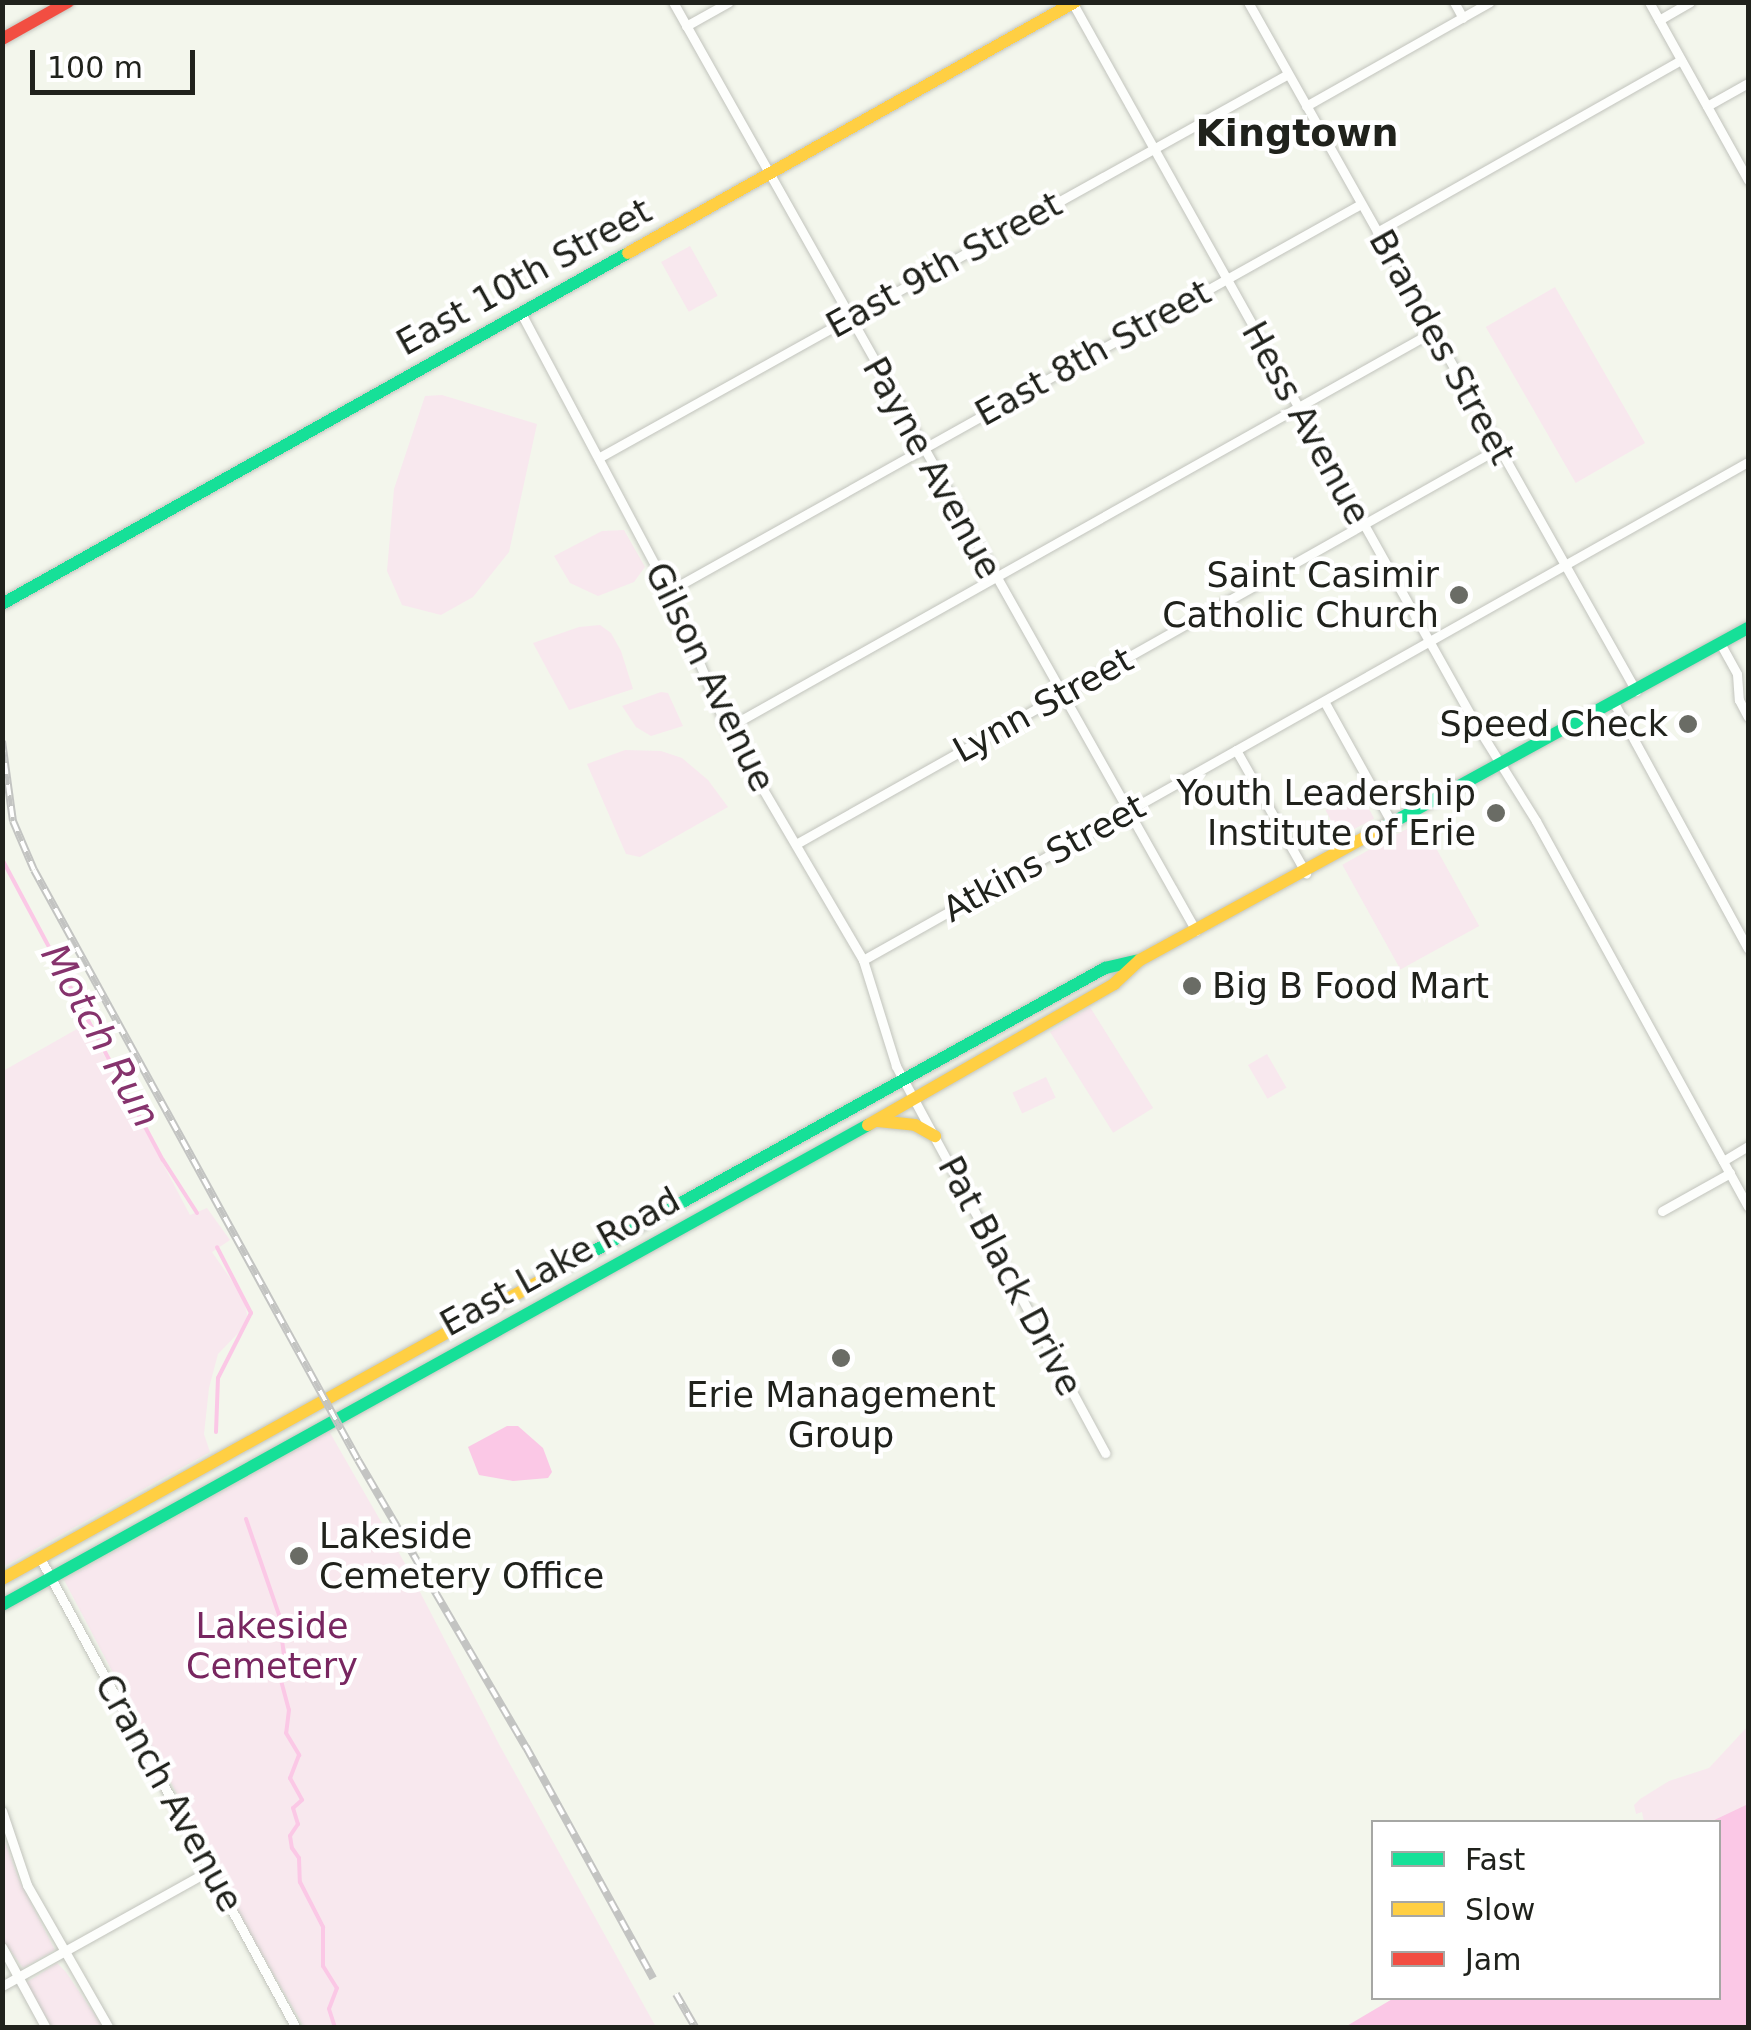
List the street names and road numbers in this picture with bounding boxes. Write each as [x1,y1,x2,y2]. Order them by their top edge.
street label: East 9th Street [819,183,1069,347]
street label: East 10th Street [389,190,659,364]
street label: Brandes Street [1360,222,1524,472]
street label: East 8th Street [968,271,1218,435]
street label: Hess Avenue [1233,314,1379,532]
street label: Payne Avenue [854,350,1010,586]
street label: Gilson Avenue [636,556,784,798]
street label: Lynn Street [946,638,1140,772]
street label: Atkins Street [935,785,1153,931]
street label: Pat Black Drive [929,1149,1091,1403]
street label: East Lake Road [433,1179,687,1345]
street label: Cranch Avenue [86,1667,252,1919]

